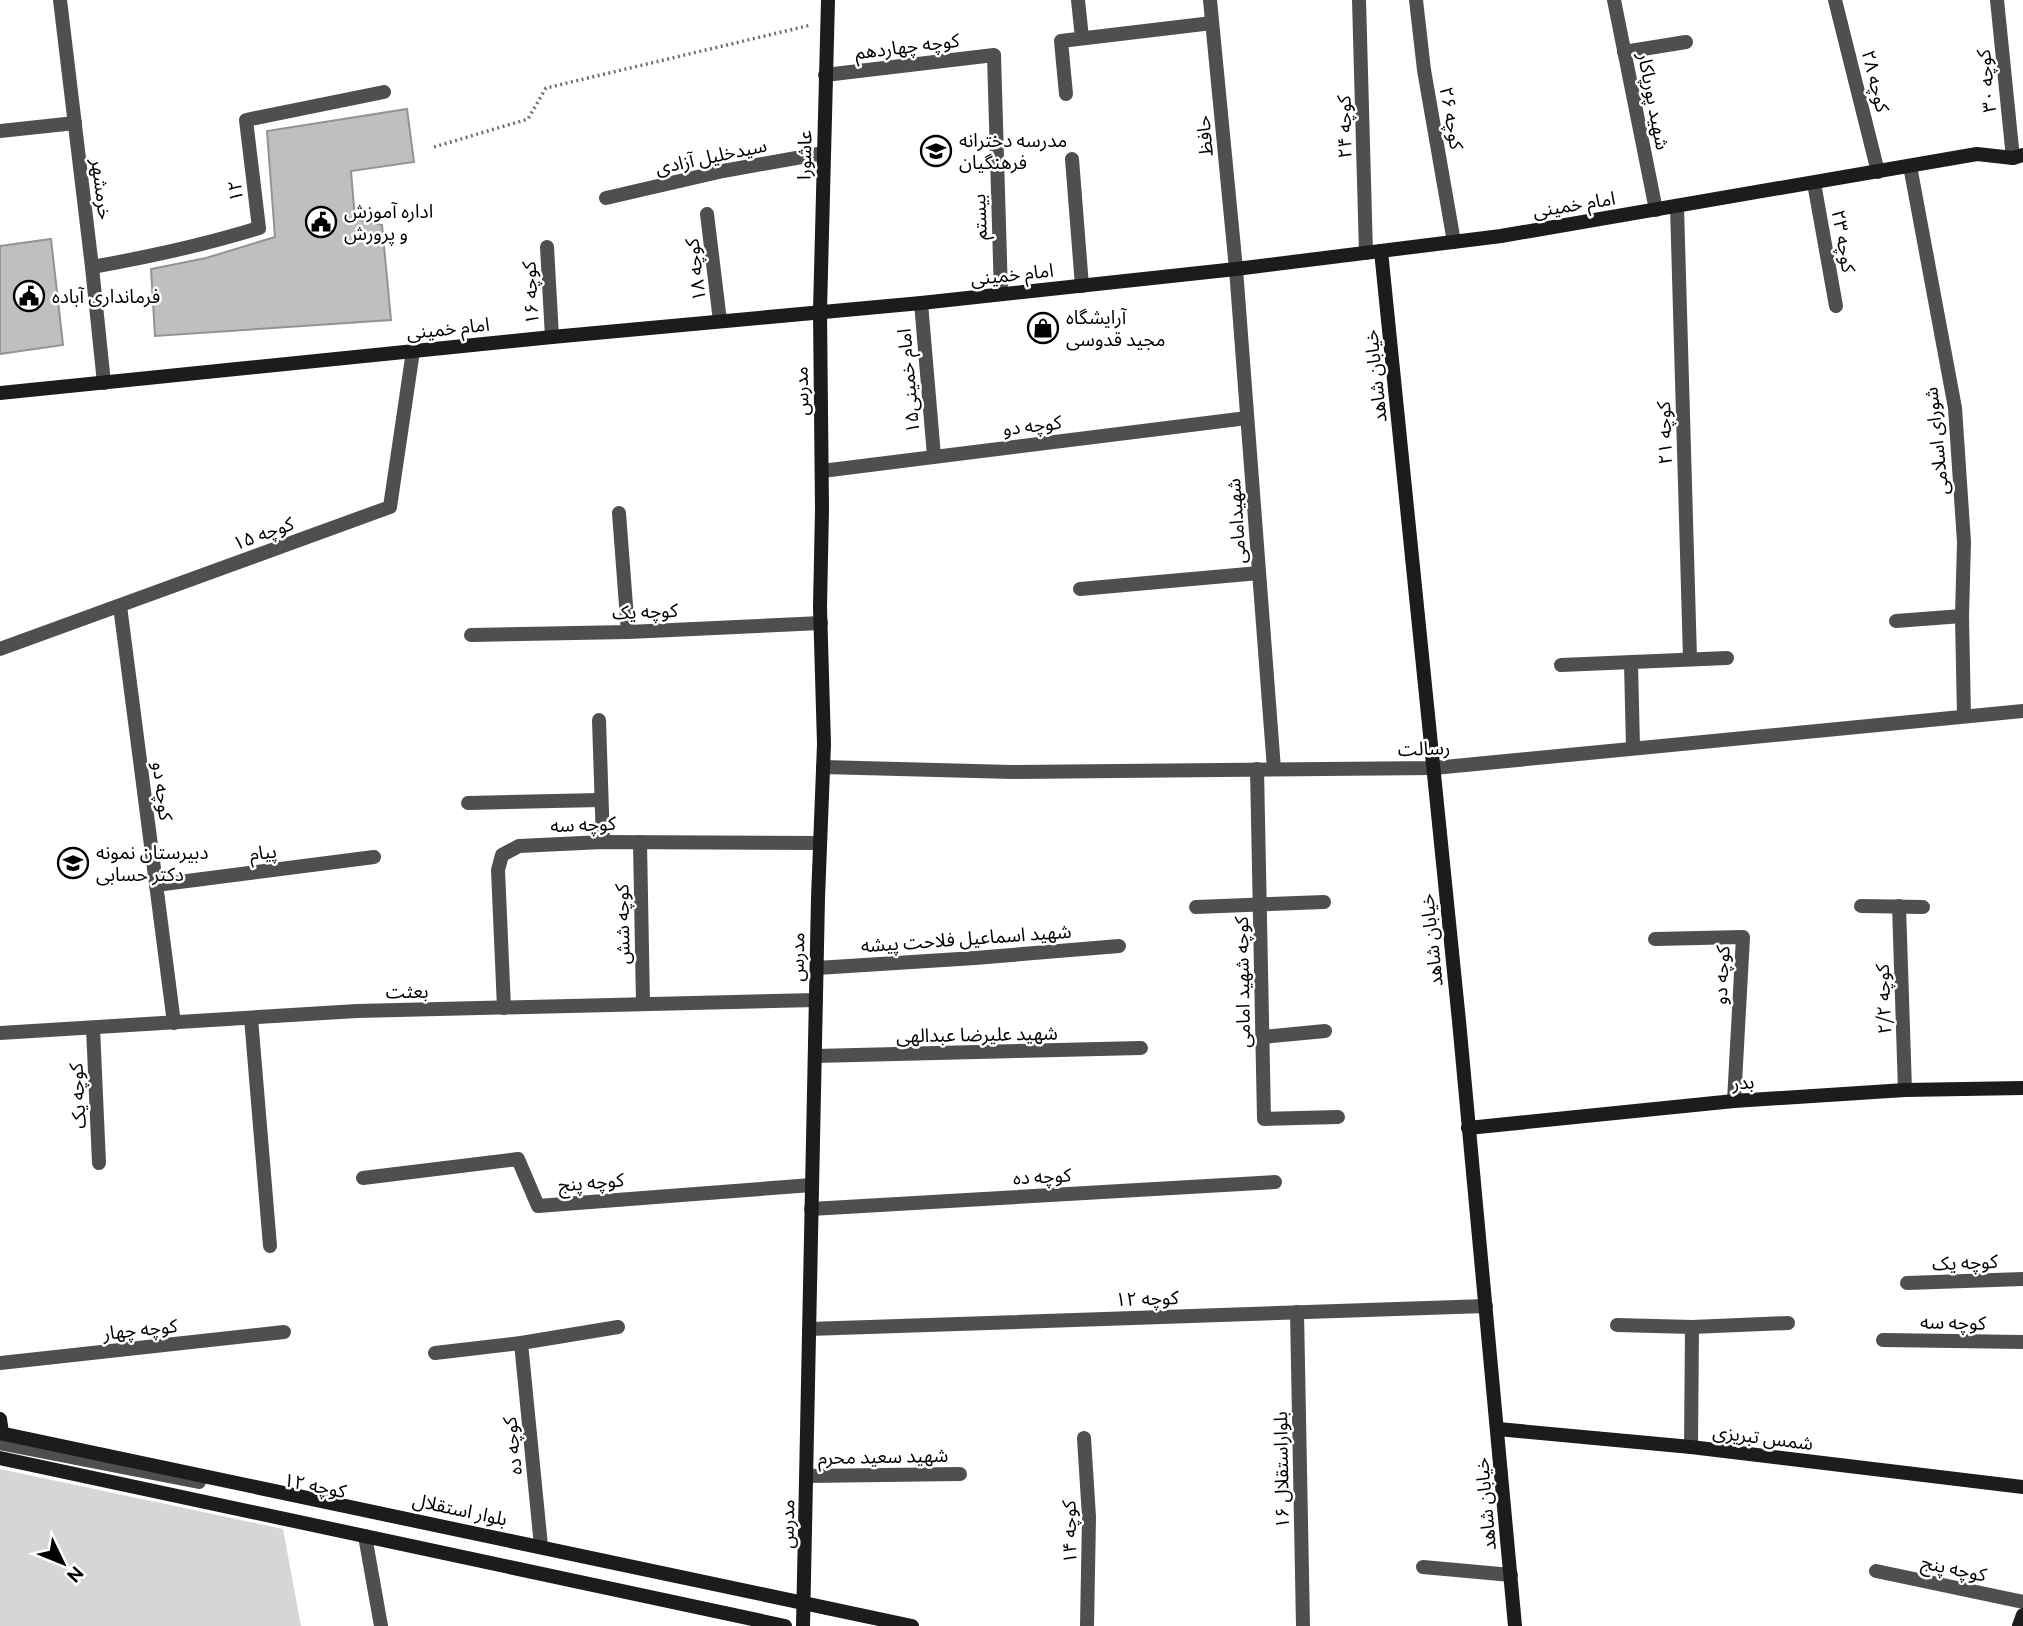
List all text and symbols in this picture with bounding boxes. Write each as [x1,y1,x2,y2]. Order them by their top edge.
street label: کوچه چهاردهم [854,29,962,67]
street label: کوچه ۳۰ [1972,47,2002,114]
street label: کوچه ۲۸ [1856,48,1895,116]
street label: شهید پورپاکار [1631,49,1674,152]
street label: کوچه ۲۶ [1434,85,1469,153]
street label: کوچه ۲۴ [1332,94,1358,159]
street label: حافظ [1191,115,1217,157]
place label: مدرسه دخترانه فرهنگیان [959,129,1067,174]
street label: عاشورا [793,130,816,180]
street label: سیدخلیل آزادی [653,133,769,180]
school or university icon: مدرسه دخترانه فرهنگیان [919,134,953,168]
street label: خرمشهر [86,156,117,221]
street label: ۱۲ [223,179,247,203]
street label: امام خمینی [1531,187,1618,225]
street label: بیستم [967,193,995,240]
place label: اداره آموزش و پرورش [344,200,433,246]
public building icon: اداره آموزش و پرورش [304,205,338,239]
street label: کوچه ۲۳ [1826,208,1861,276]
street label: کوچه ۱۸ [680,236,712,303]
street label: امام خمینی [969,259,1055,293]
street label: کوچه ۱۶ [517,260,545,325]
public building icon: فرمانداری آباده [12,279,46,313]
place label: فرمانداری آباده [52,285,160,308]
place label: آرایشگاه مجید قدوسی [1066,306,1166,351]
shop icon: آرایشگاه مجید قدوسی [1026,311,1060,345]
street label: امام خمینی [405,313,491,347]
street label: امام خمینی۱۵ [892,327,928,434]
street label: خیابان شاهد [1359,328,1391,424]
street label: مدرس [790,366,813,416]
street label: شورای اسلامی [1919,386,1954,496]
street label: کوچه ۲۱ [1652,400,1678,465]
street label: کوچه دو [1001,410,1064,442]
street label: شهیدامامی [1222,477,1251,565]
street label: کوچه ۱۵ [229,511,298,556]
street label: کوچه یک [612,599,679,625]
street label: رسالت [1397,736,1451,761]
street label: کوچه دو [146,760,178,823]
street label: کوچه سه [550,812,617,838]
street label: پیام [248,839,278,869]
place label: دبیرستان نمونه دکتر حسابی [96,841,209,886]
school or university icon: دبیرستان نمونه دکتر حسابی [56,846,90,880]
street label: کوچه شش [610,882,636,964]
street label: خیابان شاهد [1415,892,1447,988]
street label: کوچه شهید امامی [1230,915,1256,1048]
street label: شهید اسماعیل فلاحت پیشه [860,920,1072,958]
street label: مدرس [786,932,809,982]
street label: کوچه دو [1708,944,1736,1005]
street label: کوچه ۲/۲ [1871,962,1897,1035]
street label: بعثت [385,980,429,1002]
street label: شهید علیرضا عبدالهی [896,1022,1058,1047]
street label: کوچه یک [64,1061,92,1129]
street label: بدر [1730,1070,1755,1095]
street label: کوچه ده [1012,1163,1073,1191]
street label: کوچه پنج [557,1168,626,1200]
street label: کوچه یک [1932,1250,1999,1276]
street label: کوچه ۱۲ [1115,1286,1180,1312]
street label: کوچه سه [1920,1310,1987,1336]
street label: کوچه چهار [101,1314,180,1346]
street label: بلواراستقلال ۱۶ [1269,1411,1294,1529]
street label: کوچه ده [498,1414,528,1476]
street label: شمس تبریزی [1711,1420,1815,1455]
street label: شهید سعید محرم [818,1444,948,1472]
street label: خیابان شاهد [1470,1457,1500,1551]
street label: کوچه ۱۲ [281,1468,349,1504]
street label: بلوار استقلال [410,1488,509,1531]
street label: مدرس [776,1499,799,1549]
street label: کوچه ۱۴ [1057,1499,1083,1564]
north arrow [28,1528,98,1598]
street label: کوچه پنج [1919,1550,1990,1590]
text: N [63,1562,88,1587]

